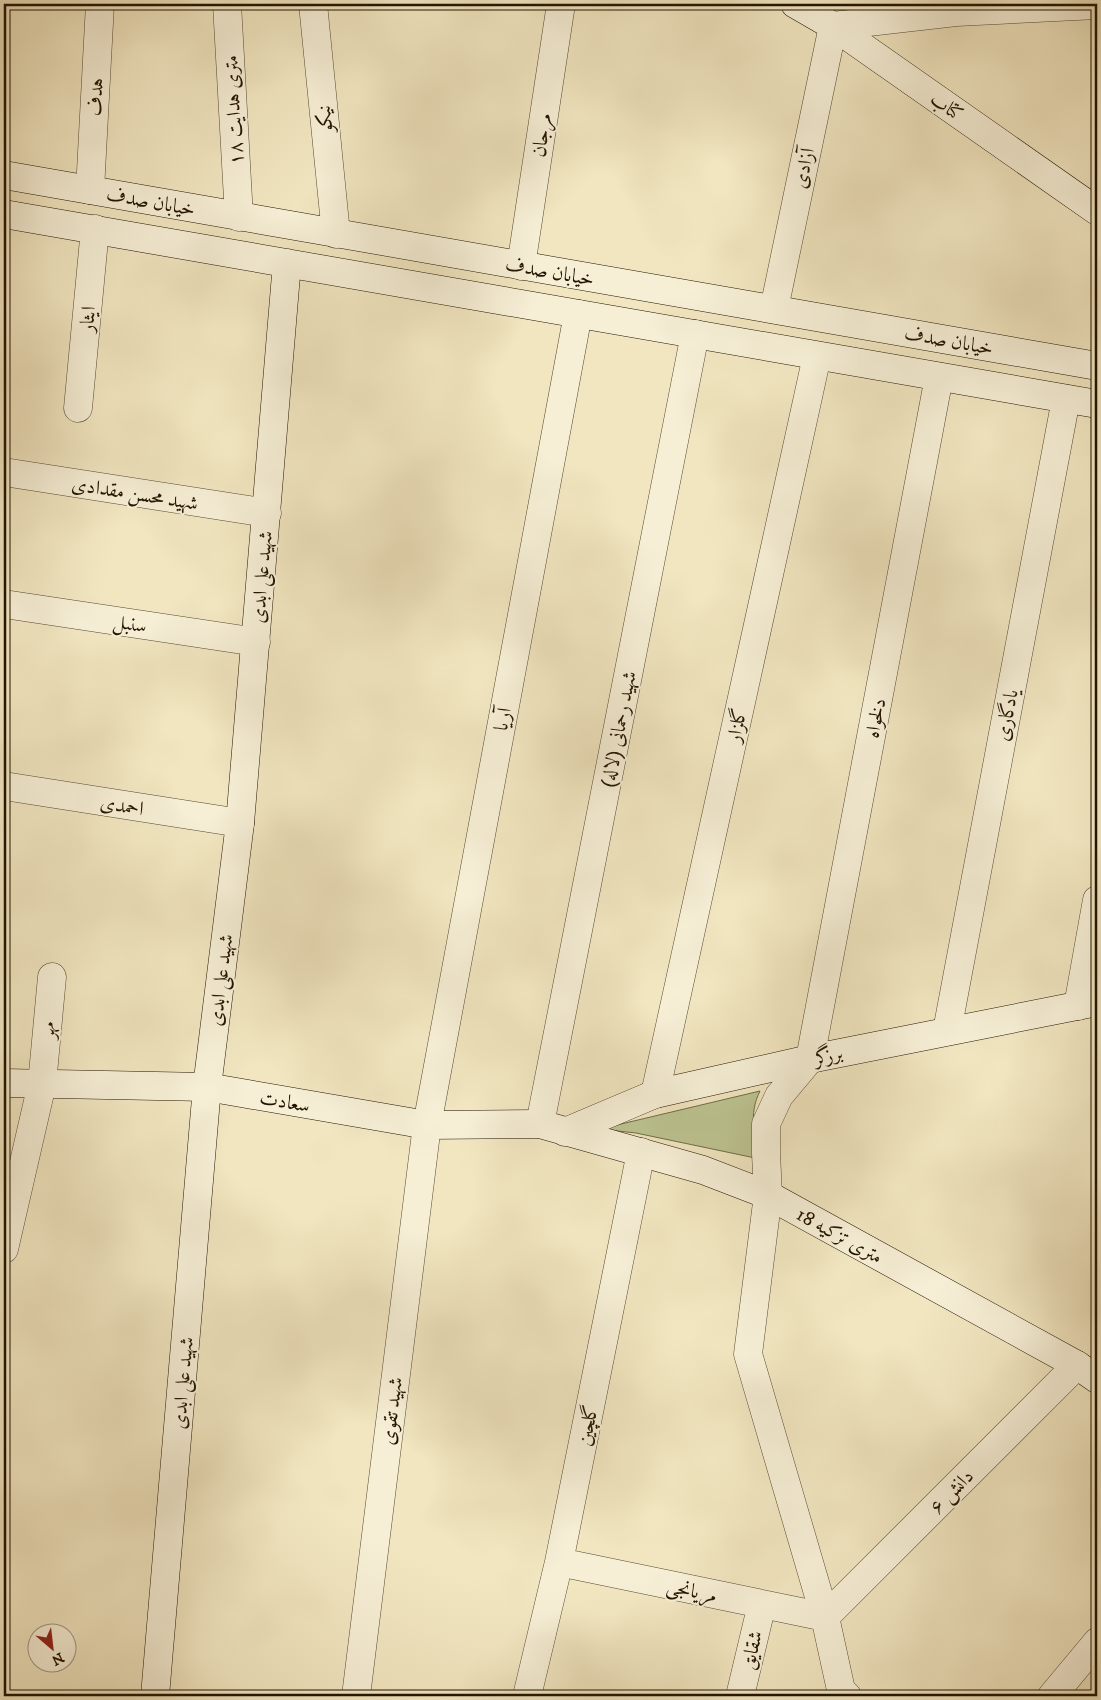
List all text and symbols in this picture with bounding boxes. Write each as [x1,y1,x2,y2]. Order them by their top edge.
street label: ۱۸ متری هدایت [219,54,250,166]
street label: هدف [83,77,110,117]
street label: کتاب [925,87,967,127]
street label: نیکو [312,104,340,136]
street label: مرجان [527,111,558,159]
street label: آزادی [787,143,822,191]
street label: خیابان صدف [104,182,197,223]
street label: خیابان صدف [503,252,596,293]
street label: ایثار [75,305,102,335]
street label: خیابان صدف [902,321,995,362]
street label: شهید محسن مقدادی [70,472,200,517]
street label: شهید علی ابدی [246,530,280,624]
street label: سنبل [111,609,149,640]
street label: شهید رحمانی (لاله) [596,669,643,790]
street label: یادگاری [989,686,1025,743]
street label: دلخواه [860,696,893,740]
street label: آریا [488,703,518,733]
street label: گلزار [720,706,753,747]
street label: احمدی [98,791,145,822]
street label: شهید علی ابدی [203,933,241,1028]
street label: مهر [35,1020,62,1042]
street label: برزگر [809,1039,845,1072]
street label: سعادت [258,1086,312,1119]
street label: 18 متری تزکیه [792,1202,887,1270]
street label: شهید علی ابدی [167,1336,201,1430]
street label: شهید تقوی [376,1376,409,1447]
street label: گلچین [571,1402,605,1448]
street label: دانش ۶ [925,1465,980,1520]
street label: مریانجی [664,1574,719,1609]
north arrow [28,1622,78,1672]
street label: شقایق [736,1628,769,1672]
text: N [48,1648,67,1669]

